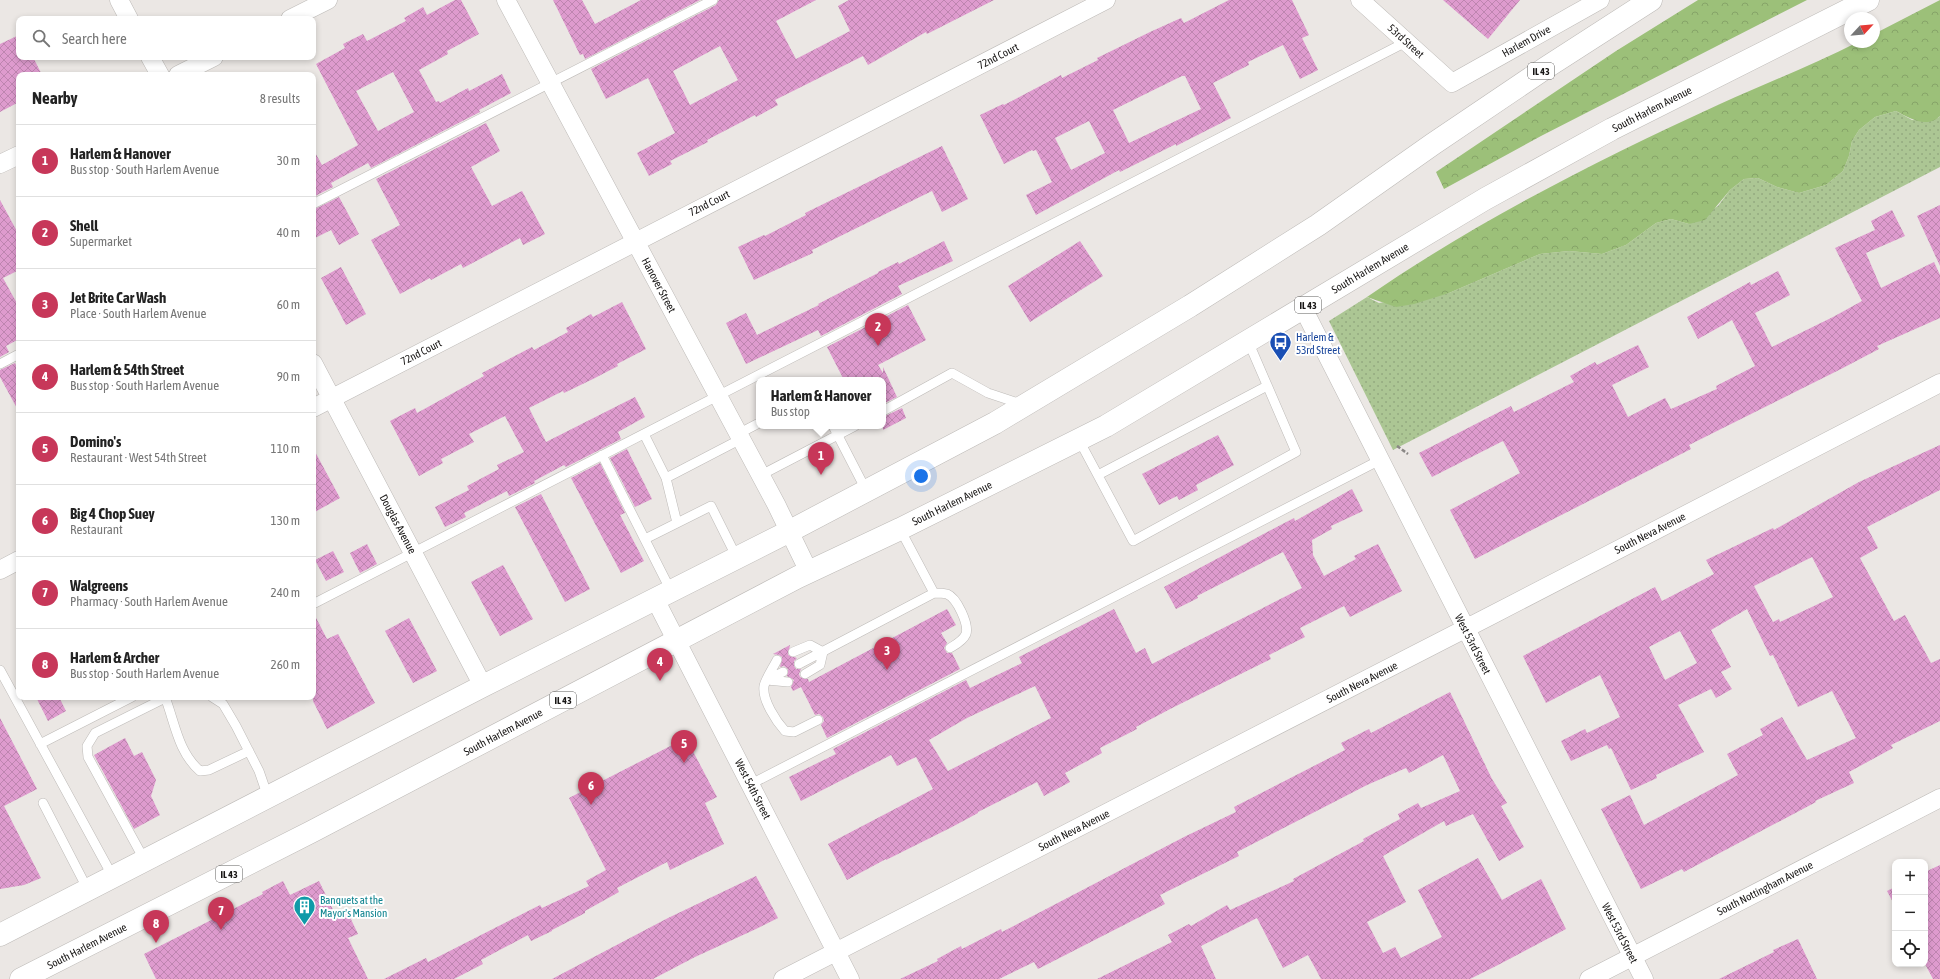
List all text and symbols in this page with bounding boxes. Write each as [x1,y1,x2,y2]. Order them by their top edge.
north arrow [1844,12,1880,48]
search box [16,16,316,60]
street label: 53rd Street [1385,22,1427,60]
street label: Harlem Drive [1500,23,1552,59]
icon: search [30,27,52,49]
text: Search here [62,30,127,47]
street label: 72nd Court [976,41,1020,71]
road number: IL 43 [1528,63,1554,79]
street label: South Harlem Avenue [1610,84,1694,134]
text: Nearby [32,88,78,108]
text: 8 results [260,91,300,106]
text: Harlem & Hanover [70,145,171,162]
text: 1 [42,153,48,168]
text: 30 m [277,153,300,168]
text: Bus stop · South Harlem Avenue [70,162,219,177]
street label: 72nd Court [687,188,731,218]
text: Shell [70,217,98,234]
text: 2 [42,225,48,240]
text: 40 m [277,225,300,240]
text: Supermarket [70,234,132,249]
street label: South Harlem Avenue [1329,240,1411,296]
street label: Hanover Street [640,256,678,314]
text: Jet Brite Car Wash [70,289,166,306]
text: 3 [42,297,48,312]
text: 60 m [277,297,300,312]
road number: IL 43 [1295,297,1321,313]
text: Place · South Harlem Avenue [70,306,206,321]
pin: 2 [865,313,891,346]
bus stop icon: Harlem & 53rd Street [1267,330,1293,363]
place label: Harlem & 53rd Street [1296,331,1340,356]
street label: 72nd Court [399,337,443,367]
text: Harlem & 54th Street [70,361,184,378]
text: 4 [42,369,48,384]
text: 90 m [277,369,300,384]
popup [756,377,886,429]
text: Bus stop · South Harlem Avenue [70,378,219,393]
text: Harlem & Hanover [771,387,871,404]
text: Bus stop [771,404,810,419]
text: Domino's [70,433,121,450]
text: 5 [42,441,48,456]
text: 110 m [271,441,300,456]
pin: 1 [808,442,834,475]
text: Restaurant · West 54th Street [70,450,207,465]
your location [911,466,931,486]
street label: South Harlem Avenue [910,478,994,528]
street label: Douglas Avenue [377,492,419,556]
text: Big 4 Chop Suey [70,505,155,522]
street label: South Neva Avenue [1613,510,1687,556]
text: 6 [42,513,48,528]
text: 130 m [271,513,300,528]
text: Restaurant [70,522,123,537]
text: Walgreens [70,577,128,594]
text: 7 [42,585,48,600]
text: 240 m [271,585,300,600]
text: Pharmacy · South Harlem Avenue [70,594,228,609]
street label: West 53rd Street [1453,612,1493,676]
pin: 3 [874,637,900,670]
pin: 4 [647,648,673,681]
text: Harlem & Archer [70,649,159,666]
text: 8 [42,657,48,672]
text: 260 m [271,657,300,672]
street label: South Neva Avenue [1325,659,1399,705]
text: Bus stop · South Harlem Avenue [70,666,219,681]
road number: IL 43 [550,692,576,708]
street label: South Harlem Avenue [462,706,544,758]
pin: 5 [671,730,697,763]
street label: West 54th Street [733,757,773,821]
pin: 6 [578,772,604,805]
street label: South Neva Avenue [1037,807,1111,853]
street label: South Nottingham Avenue [1715,859,1815,917]
map controls [1892,859,1928,967]
button: + [1892,859,1928,895]
road number: IL 43 [216,866,242,882]
building icon: Banquets at the Mayor's Mansion [292,893,318,926]
place label: Banquets at the Mayor's Mansion [320,894,387,919]
button: − [1892,895,1928,931]
pin: 7 [208,897,234,930]
street label: West 53rd Street [1600,901,1640,965]
pin: 8 [143,910,169,943]
street label: South Harlem Avenue [45,921,129,971]
button: locate [1892,931,1928,967]

